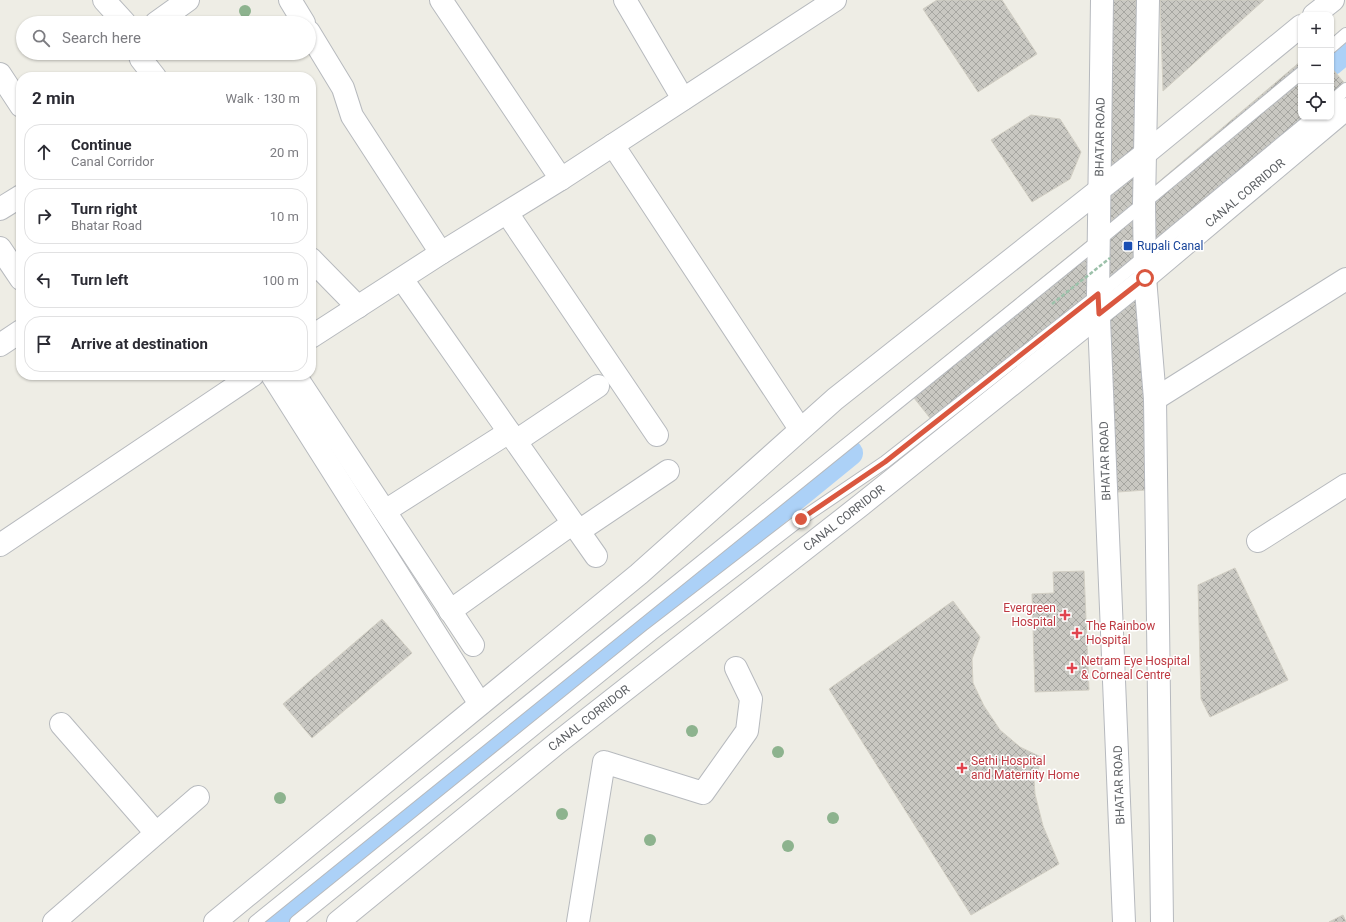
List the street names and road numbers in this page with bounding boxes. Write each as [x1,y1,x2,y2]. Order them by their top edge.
street label: BHATAR ROAD [1092,97,1108,177]
street label: CANAL CORRIDOR [1202,155,1288,230]
street label: BHATAR ROAD [1097,421,1113,501]
street label: CANAL CORRIDOR [801,482,888,554]
street label: CANAL CORRIDOR [546,682,633,754]
street label: BHATAR ROAD [1111,745,1127,825]

